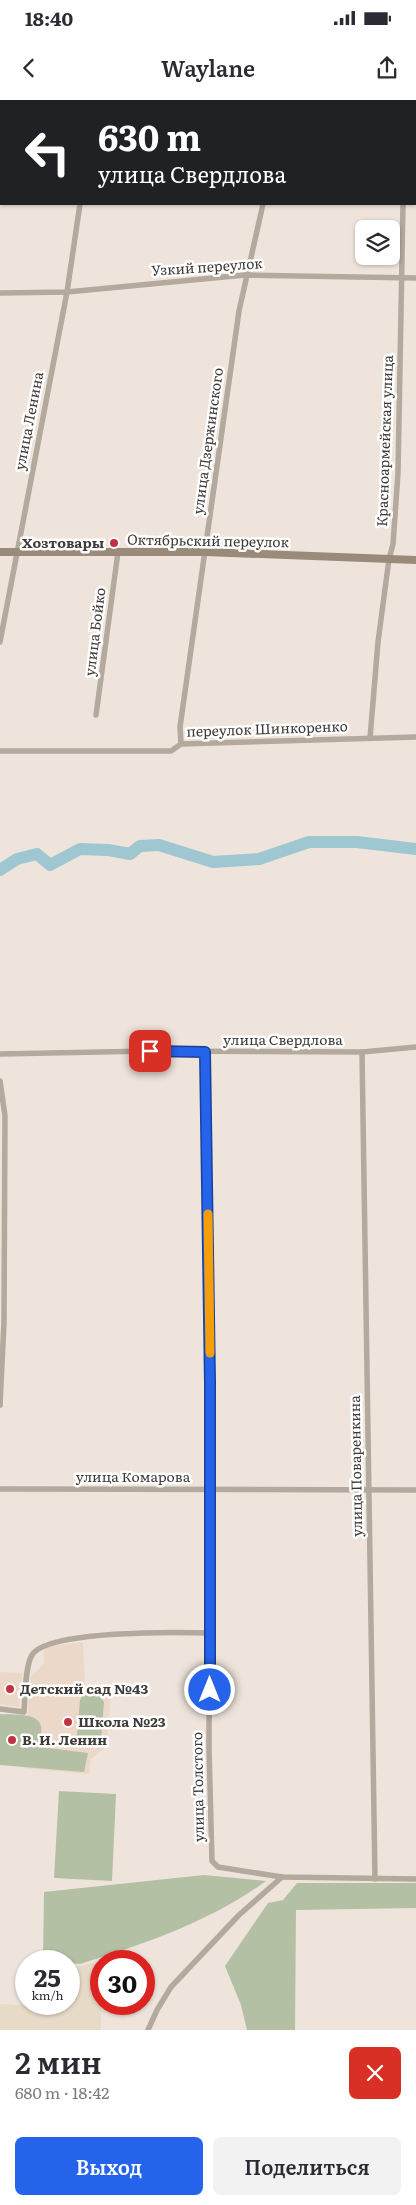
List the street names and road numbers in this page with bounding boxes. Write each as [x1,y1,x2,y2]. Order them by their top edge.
street label: Узкий переулок [151,252,264,280]
street label: Красноармейская улица [371,354,397,527]
street label: улица Дзержинского [187,366,227,516]
street label: улица Ленина [9,369,47,472]
street label: Октябрьский переулок [127,529,290,551]
street label: улица Бойко [79,586,109,677]
street label: переулок Шинкоренко [186,715,348,741]
street label: улица Свердлова [223,1029,343,1049]
street label: улица Поваренкина [344,1395,366,1537]
street label: улица Комарова [76,1466,191,1486]
street label: улица Толстого [186,1732,208,1842]

